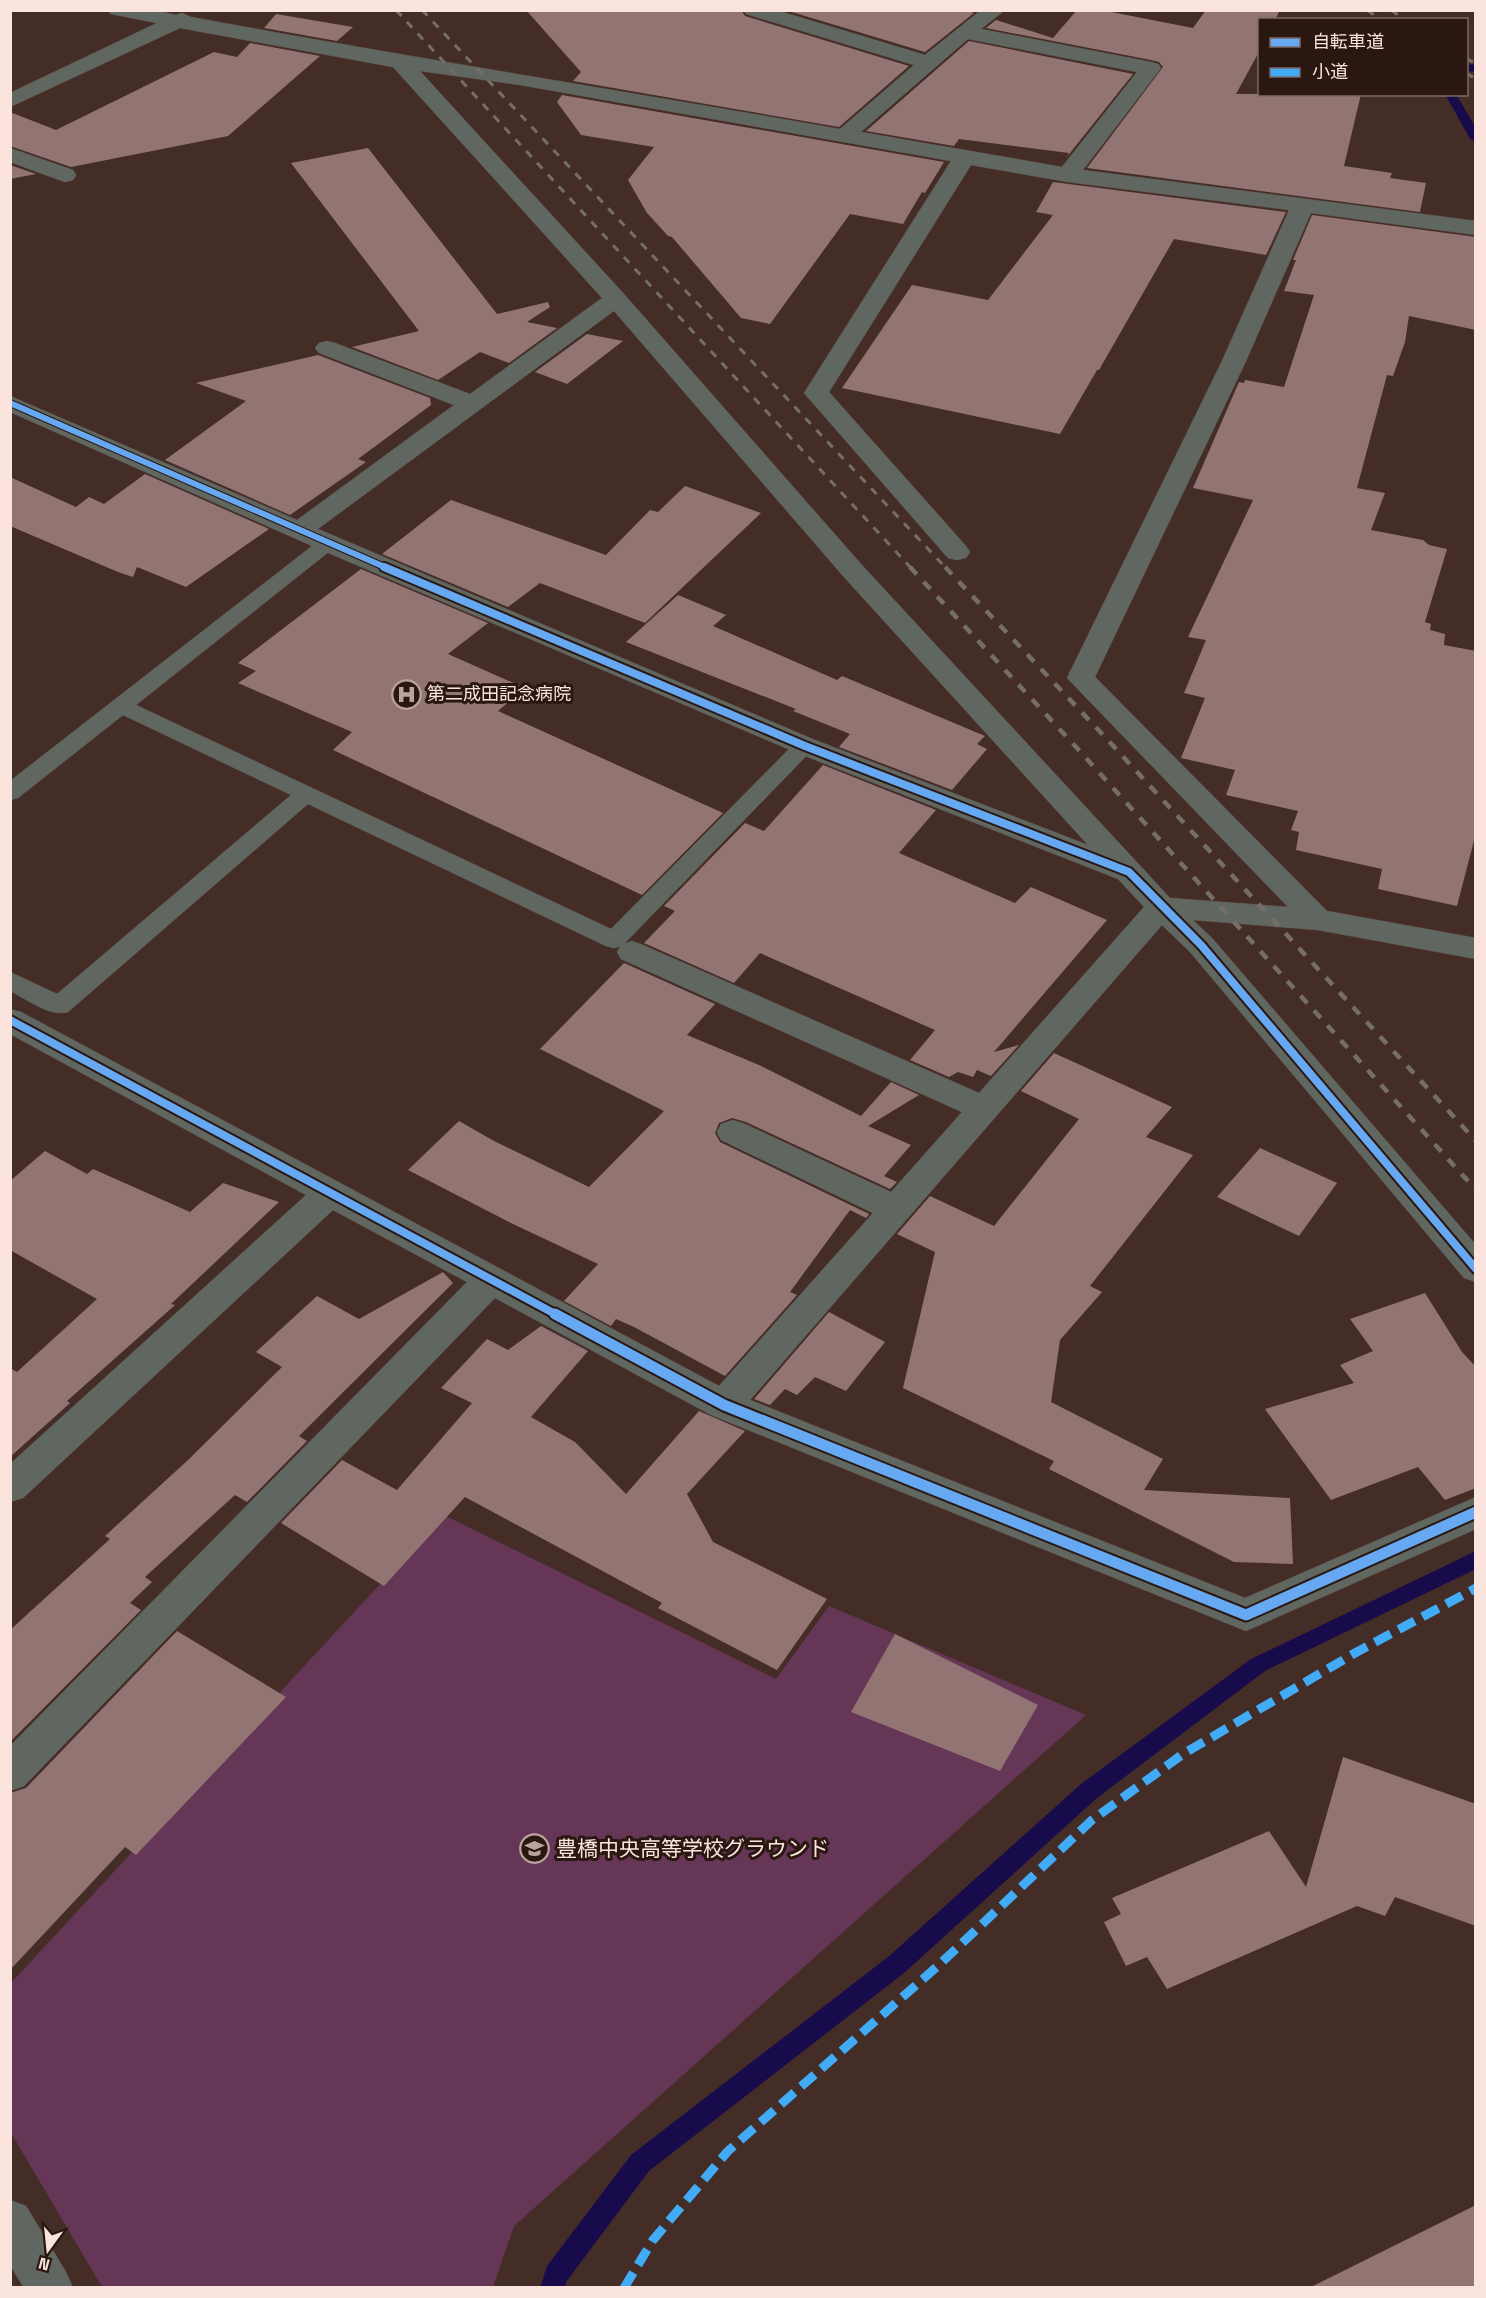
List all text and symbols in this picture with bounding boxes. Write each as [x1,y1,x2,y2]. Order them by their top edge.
legend [1258,18,1468,96]
text: 自転車道 [1312,30,1384,53]
text: 小道 [1312,60,1348,83]
hospital icon: 第二成田記念病院 [390,678,422,710]
place label: 第二成田記念病院 [427,682,571,705]
school or university icon: 豊橋中央高等学校グラウンド [519,1833,551,1865]
place label: 豊橋中央高等学校グラウンド [556,1835,829,1862]
north arrow [18,2220,78,2280]
text: N [36,2252,52,2276]

